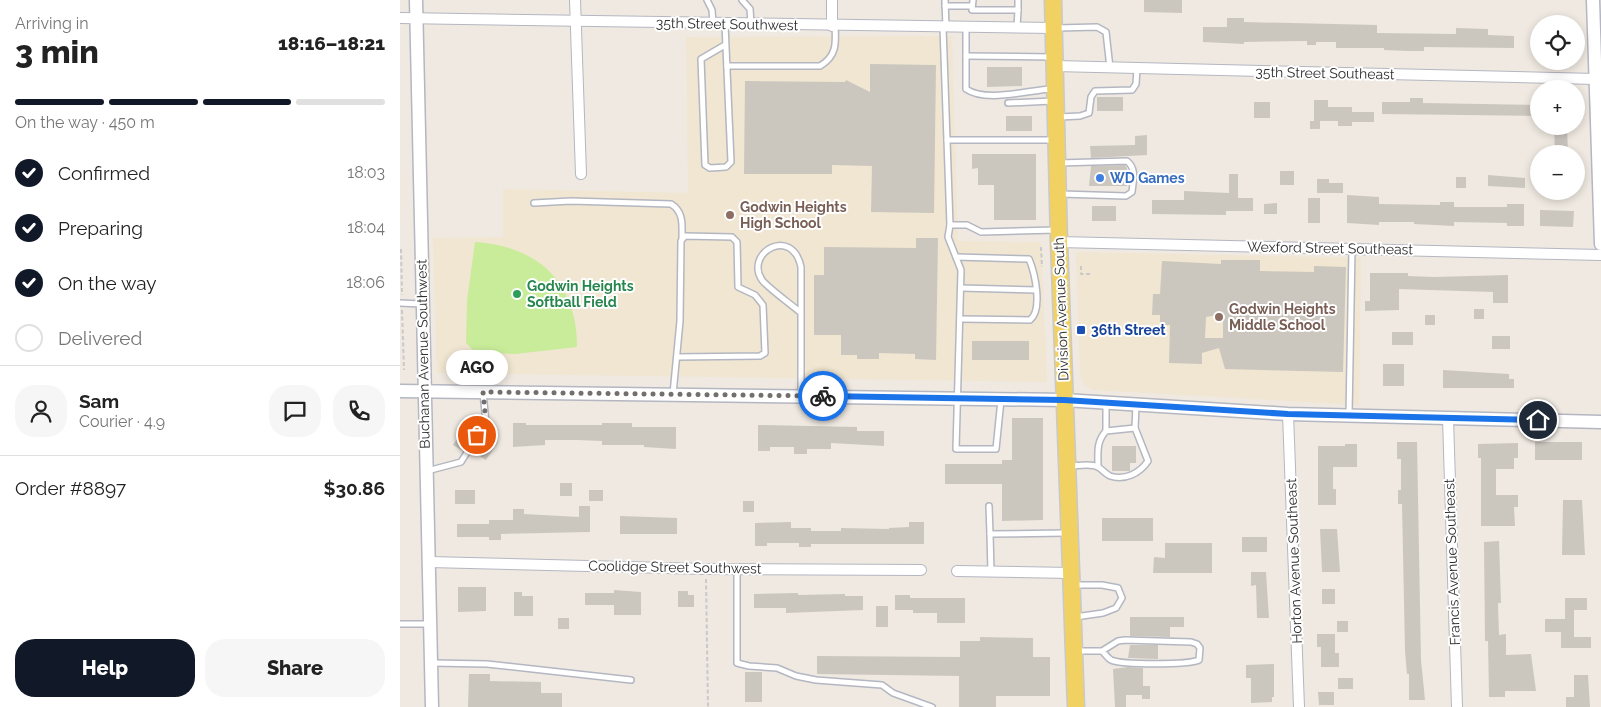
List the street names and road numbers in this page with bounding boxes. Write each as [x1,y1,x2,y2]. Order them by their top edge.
street label: 35th Street Southwest [656,15,799,33]
street label: 35th Street Southeast [1255,64,1395,82]
street label: Division Avenue South [1050,237,1072,381]
street label: Wexford Street Southeast [1247,239,1413,257]
street label: Buchanan Avenue Southwest [413,259,433,449]
street label: Horton Avenue Southeast [1283,478,1305,644]
street label: Francis Avenue Southeast [1441,478,1463,646]
street label: Coolidge Street Southwest [588,557,762,577]

